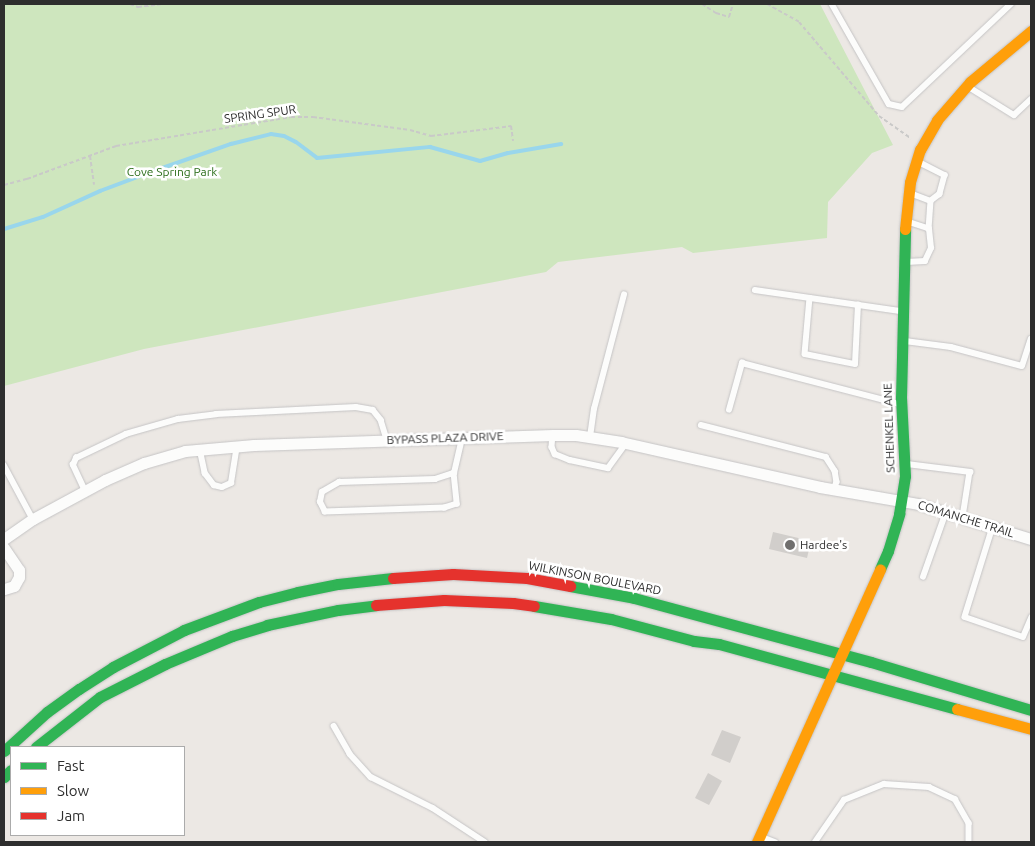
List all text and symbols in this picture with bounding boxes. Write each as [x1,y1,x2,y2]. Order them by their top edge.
street label: SPRING SPUR [223,102,297,126]
park label: Cove Spring Park [127,165,217,179]
street label: SCHENKEL LANE [880,383,898,473]
street label: BYPASS PLAZA DRIVE [386,429,504,447]
street label: COMANCHE TRAIL [916,497,1016,541]
place label: Hardee's [800,538,847,552]
marker: Hardee's [784,539,796,551]
street label: WILKINSON BOULEVARD [527,558,663,598]
legend [10,746,185,836]
text: Fast [57,757,84,774]
text: Slow [57,782,89,799]
text: Jam [57,807,85,824]

